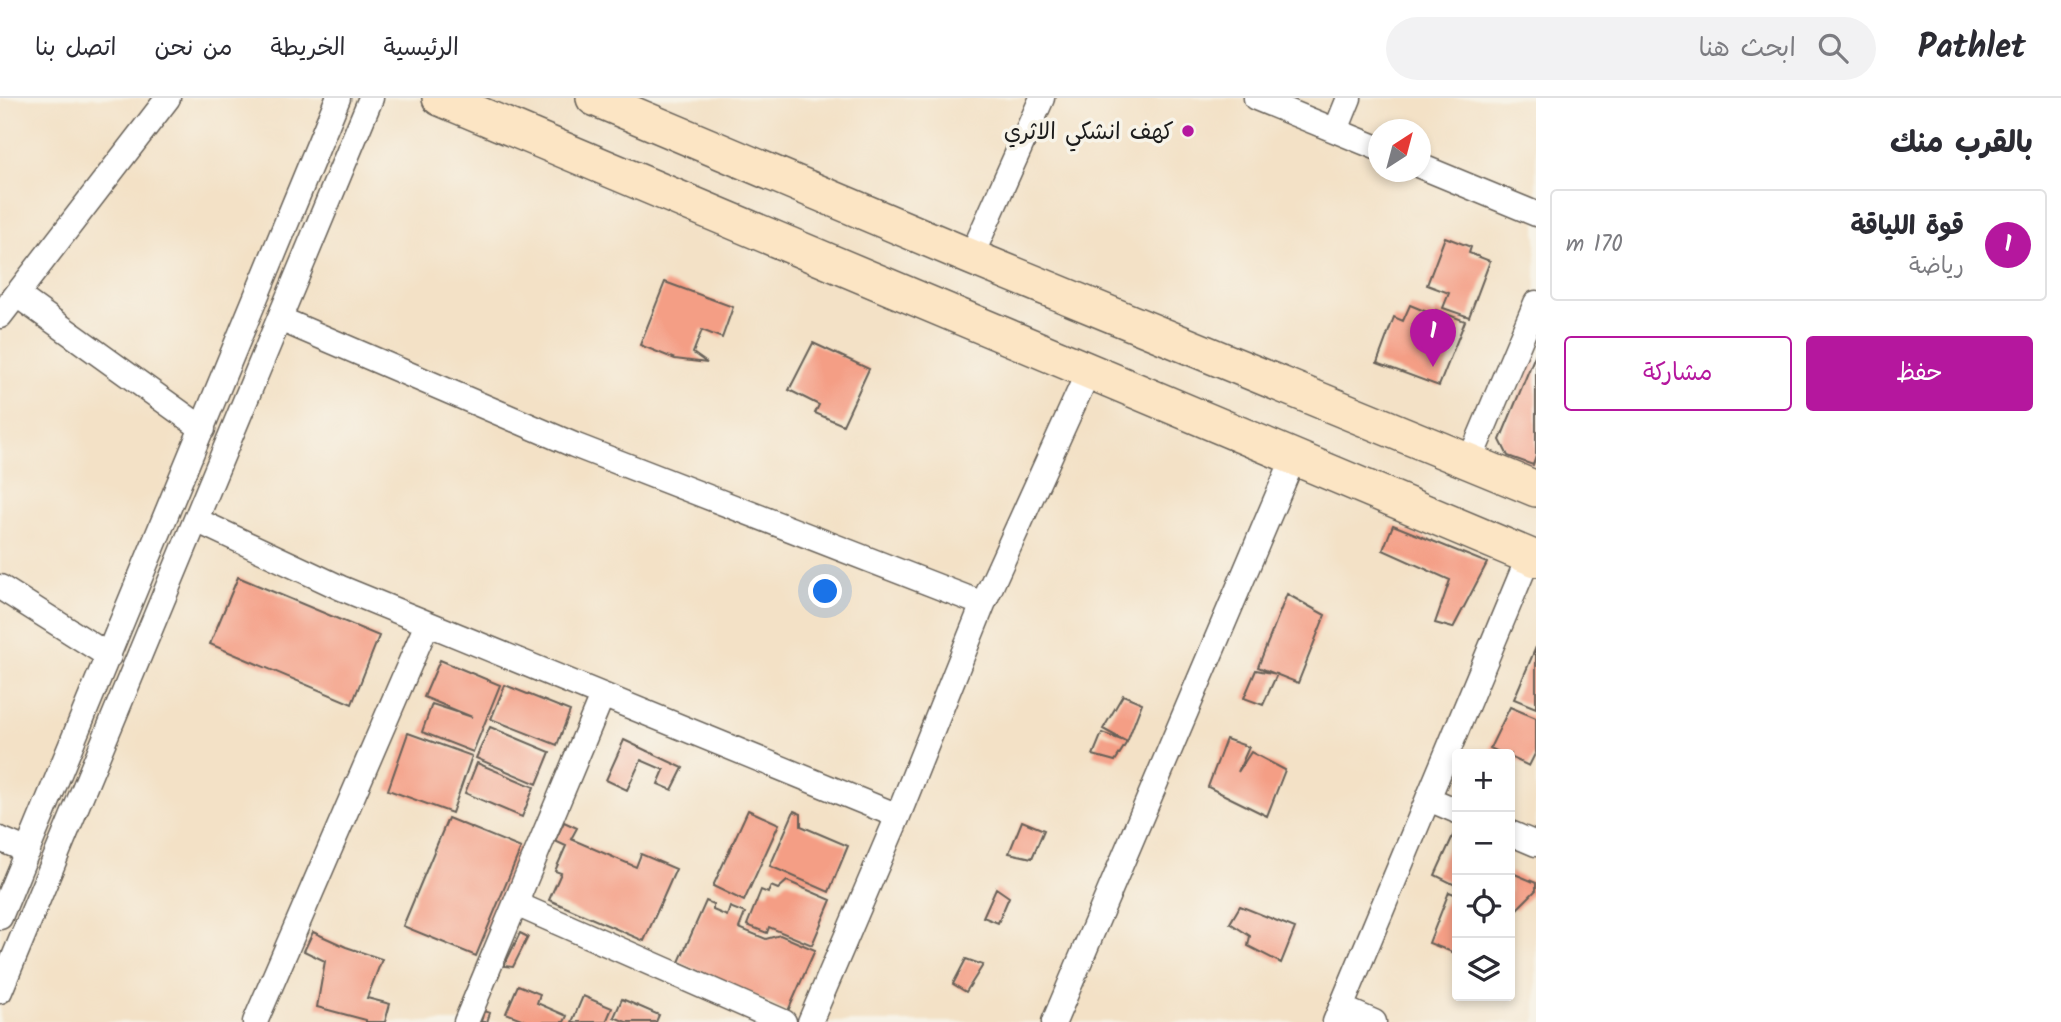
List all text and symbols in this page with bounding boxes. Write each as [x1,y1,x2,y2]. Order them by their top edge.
search box [1386,17,1876,80]
text: Pathlet [1918,22,2026,75]
text: ابحث هنا [1698,28,1796,70]
text: اتصل بنا [35,29,116,68]
text: من نحن [154,29,233,68]
text: الخريطة [271,29,345,68]
text: الرئيسية [383,29,459,68]
icon: search [1814,29,1852,67]
place label: كهف انشكي الاثري [1004,115,1174,152]
north arrow [1368,119,1431,182]
text: بالقرب منك [1890,120,2033,168]
marker: كهف انشكي الاثري [1180,123,1196,139]
text: قوة اللياقة [1851,206,1964,248]
text: 170 m [1566,227,1623,263]
text: 1 [2005,227,2011,263]
text: رياضة [1909,249,1964,285]
pin: 1 [1410,309,1456,367]
button: مشاركة [1564,336,1792,411]
button: حفظ [1806,336,2033,411]
your location [808,574,842,608]
map controls [1452,749,1515,1001]
button: + [1452,749,1515,812]
button: − [1452,812,1515,875]
button: locate [1452,875,1515,938]
button: layers [1452,938,1515,1001]

